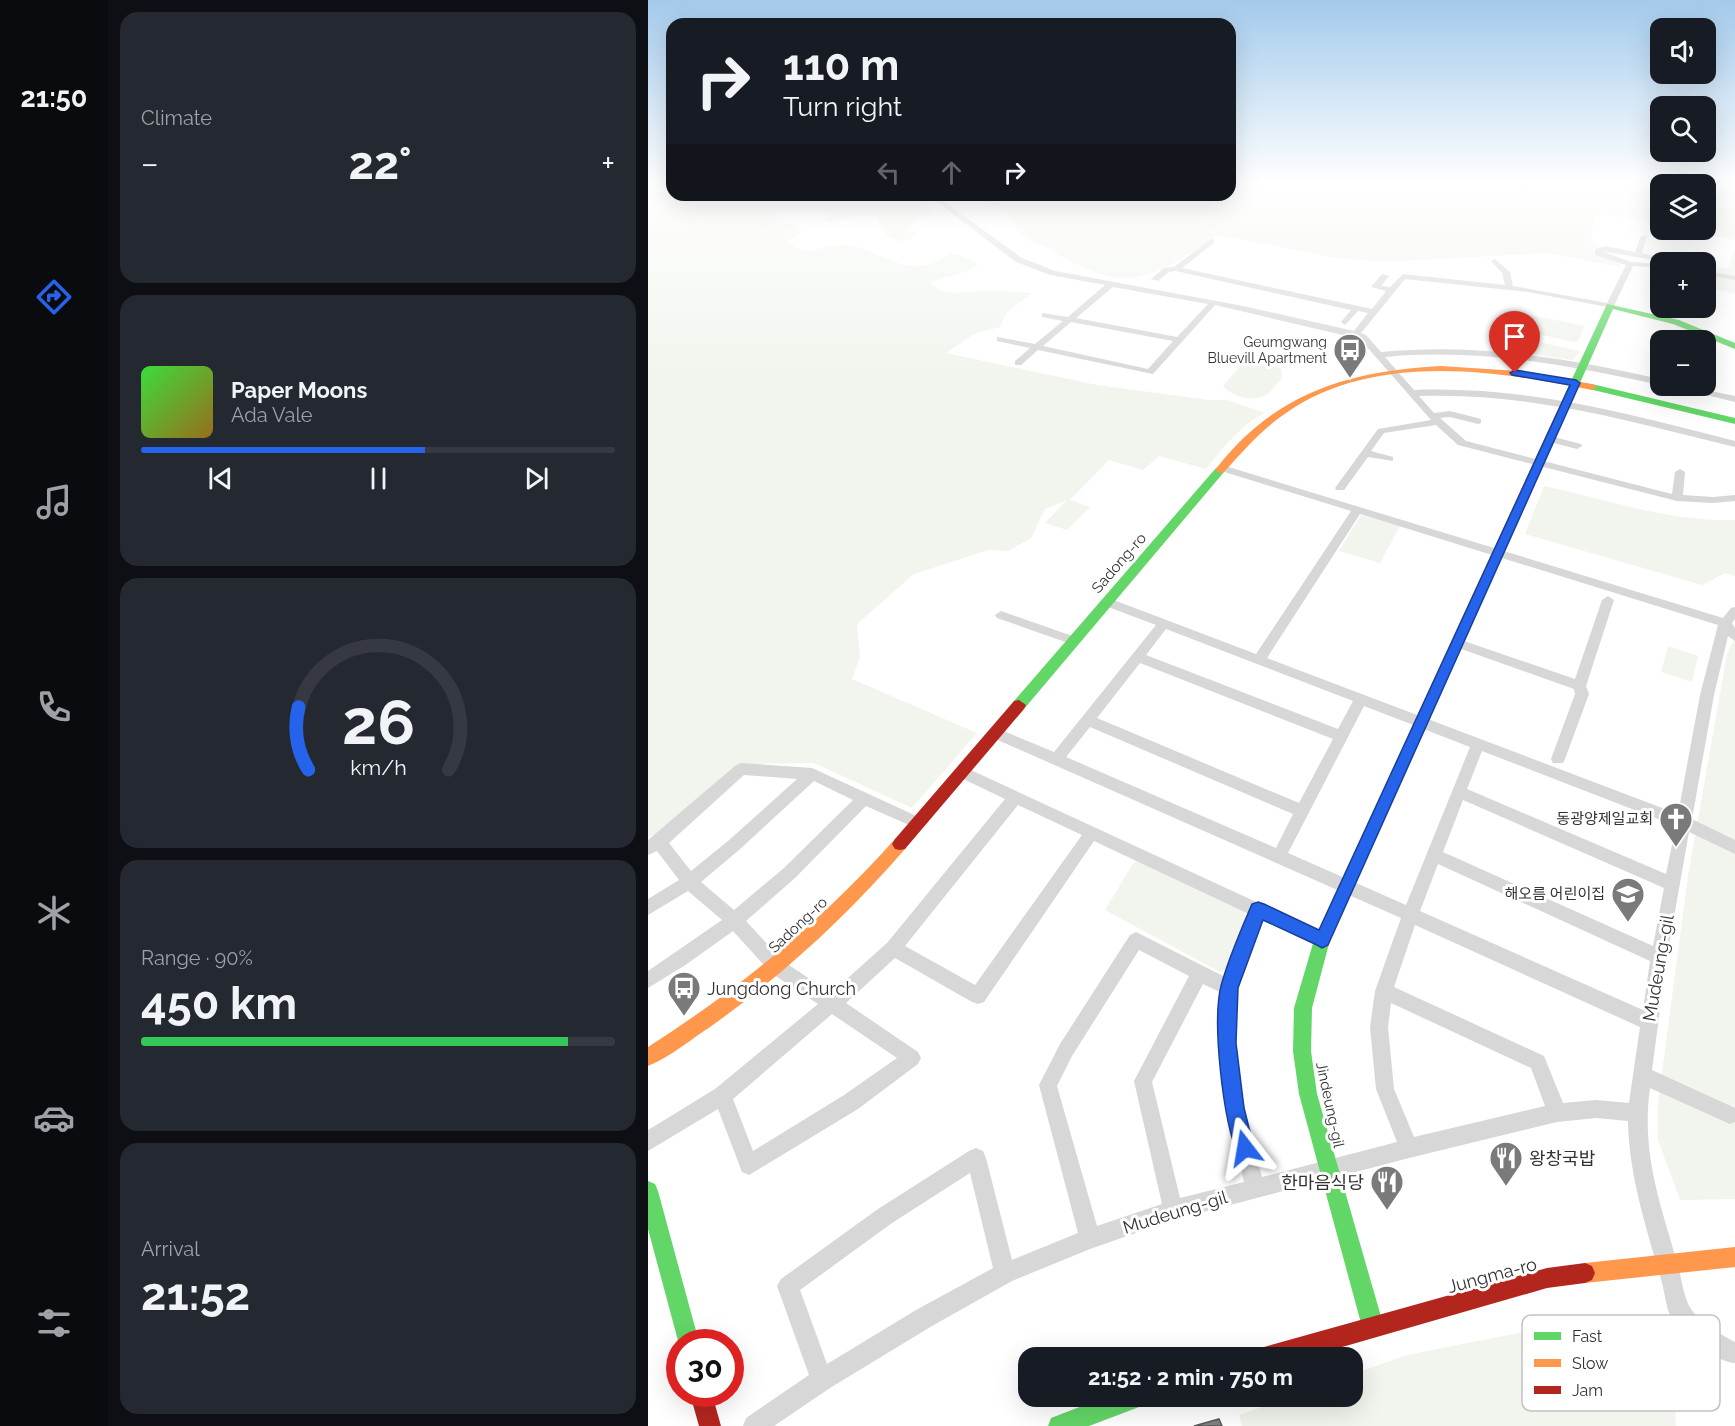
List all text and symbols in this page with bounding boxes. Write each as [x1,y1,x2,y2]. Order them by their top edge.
map controls [1650,18,1716,396]
button: sound [1650,18,1716,84]
text: 110 m [783,41,899,90]
icon: right [684,42,762,120]
text: 21:50 [21,82,87,113]
text: Turn right [783,91,902,122]
button: search [1650,96,1716,162]
text: Climate [141,106,212,130]
text: 22° [348,137,412,190]
text: − [141,144,159,183]
text: + [601,144,615,183]
icon: left [872,156,905,189]
icon: ahead [935,156,968,189]
icon: right [998,156,1031,189]
button: layers [1650,174,1716,240]
button: + [1650,252,1716,318]
icon: directions [33,276,75,318]
pin [1489,311,1540,373]
icon: arrive [1498,320,1531,353]
button: − [1650,330,1716,396]
bus stop icon: Geumgwang Bluevill Apartment [1332,332,1368,379]
place label: Geumgwang Bluevill Apartment [1207,334,1327,366]
text: Paper Moons [231,377,367,403]
text: Ada Vale [231,403,313,427]
icon: previous [204,462,237,495]
icon: pause [362,462,395,495]
icon: next [520,462,553,495]
icon: music [33,481,75,523]
street label: Sadong-ro [1088,529,1150,597]
text: 26 [341,685,415,759]
icon: phone [33,686,75,728]
text: km/h [350,755,406,780]
church icon: 동광양제일교회 [1658,801,1694,848]
place label: 동광양제일교회 [1556,810,1653,828]
school or university icon: 해오름 어린이집 [1610,876,1646,923]
place label: 해오름 어린이집 [1505,885,1605,903]
icon: climate [33,892,75,934]
street label: Sadong-ro [765,893,831,957]
street label: Mudeung-gil [1638,913,1678,1023]
text: Range · 90% [141,946,253,970]
bus stop icon: Jungdong Church [666,970,702,1017]
text: 450 km [141,977,297,1030]
place label: Jungdong Church [707,978,856,999]
street label: Jindeung-gil [1312,1060,1348,1150]
icon: car [33,1097,75,1139]
position arrow [1213,1116,1277,1180]
restaurant icon: 왕창국밥 [1488,1140,1524,1187]
place label: 왕창국밥 [1529,1148,1595,1169]
restaurant icon: 한마음식당 [1369,1164,1405,1211]
place label: 한마음식당 [1281,1172,1364,1193]
street label: Mudeung-gil [1120,1186,1230,1238]
text: Arrival [141,1237,200,1261]
street label: Jungma-ro [1445,1253,1539,1297]
text: 21:52 [141,1268,250,1321]
icon: filters [33,1302,75,1344]
legend [1522,1315,1720,1411]
text: Fast [1572,1327,1603,1346]
speed limit sign: 30 [666,1329,744,1407]
text: Slow [1572,1354,1608,1373]
text: 21:52 · 2 min · 750 m [1088,1364,1293,1390]
text: Jam [1572,1381,1603,1400]

